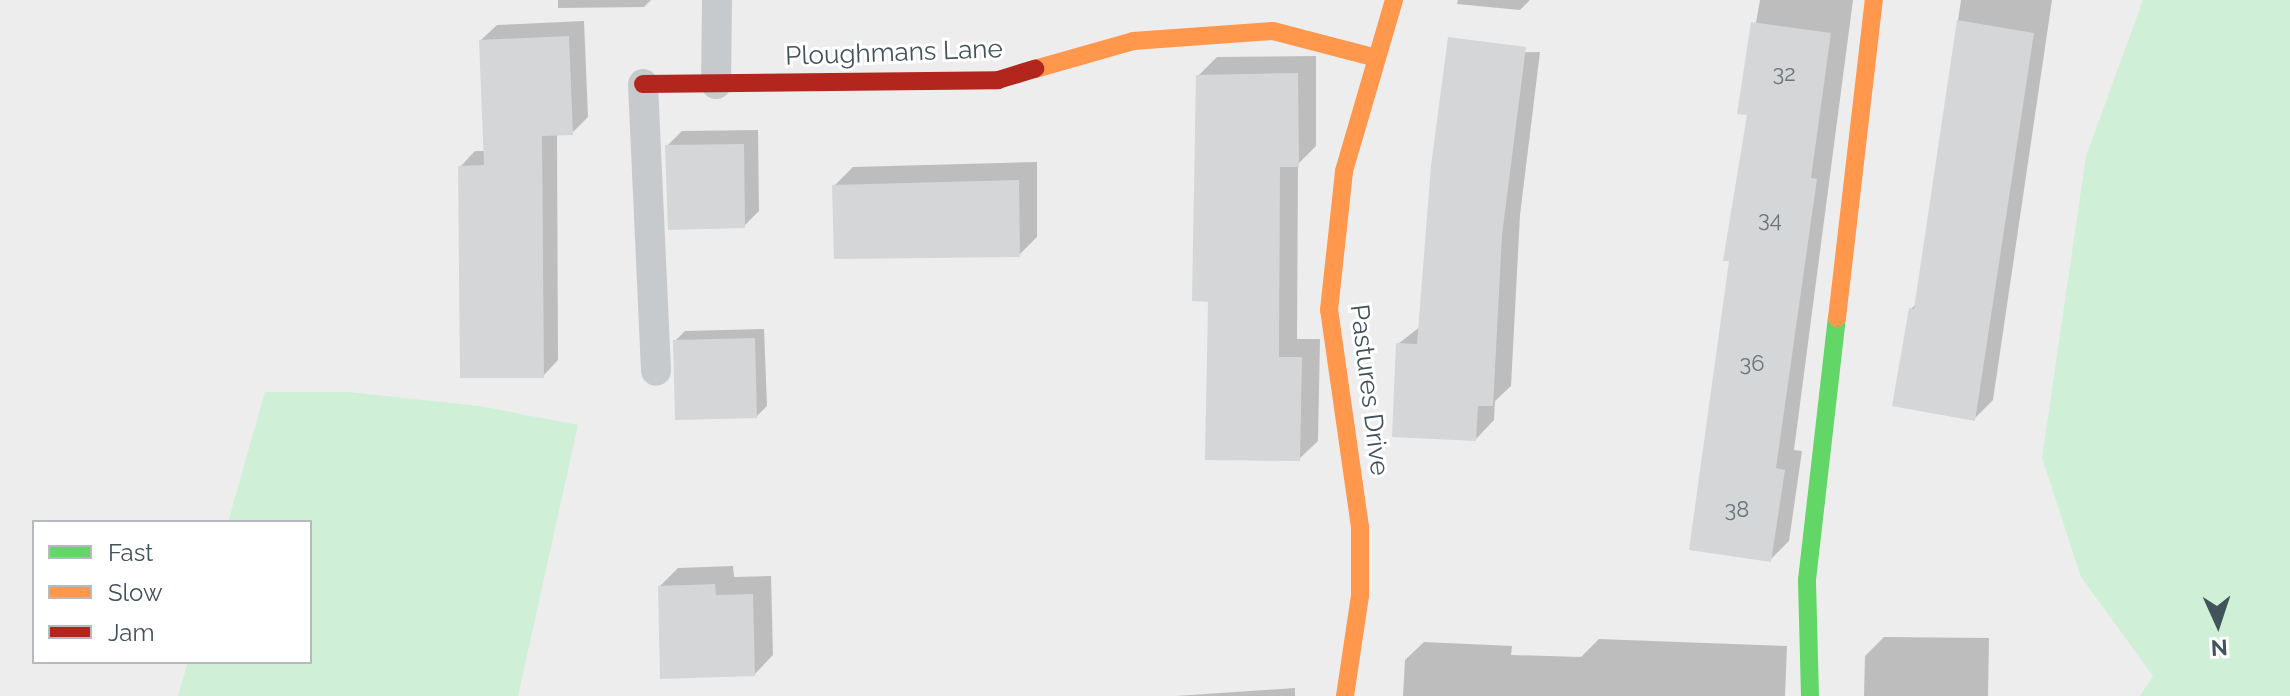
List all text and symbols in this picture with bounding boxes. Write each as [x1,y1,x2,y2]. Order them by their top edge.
street label: Ploughmans Lane [785,34,1003,72]
house number: 32 [1772,61,1796,87]
house number: 34 [1758,207,1782,233]
street label: Pastures Drive [1343,303,1395,477]
house number: 36 [1739,351,1765,377]
house number: 38 [1725,497,1749,523]
legend [32,520,312,664]
text: Fast [108,538,153,567]
text: Slow [108,578,162,607]
north arrow [2178,584,2258,664]
text: Jam [108,618,154,647]
text: N [2210,635,2228,661]

